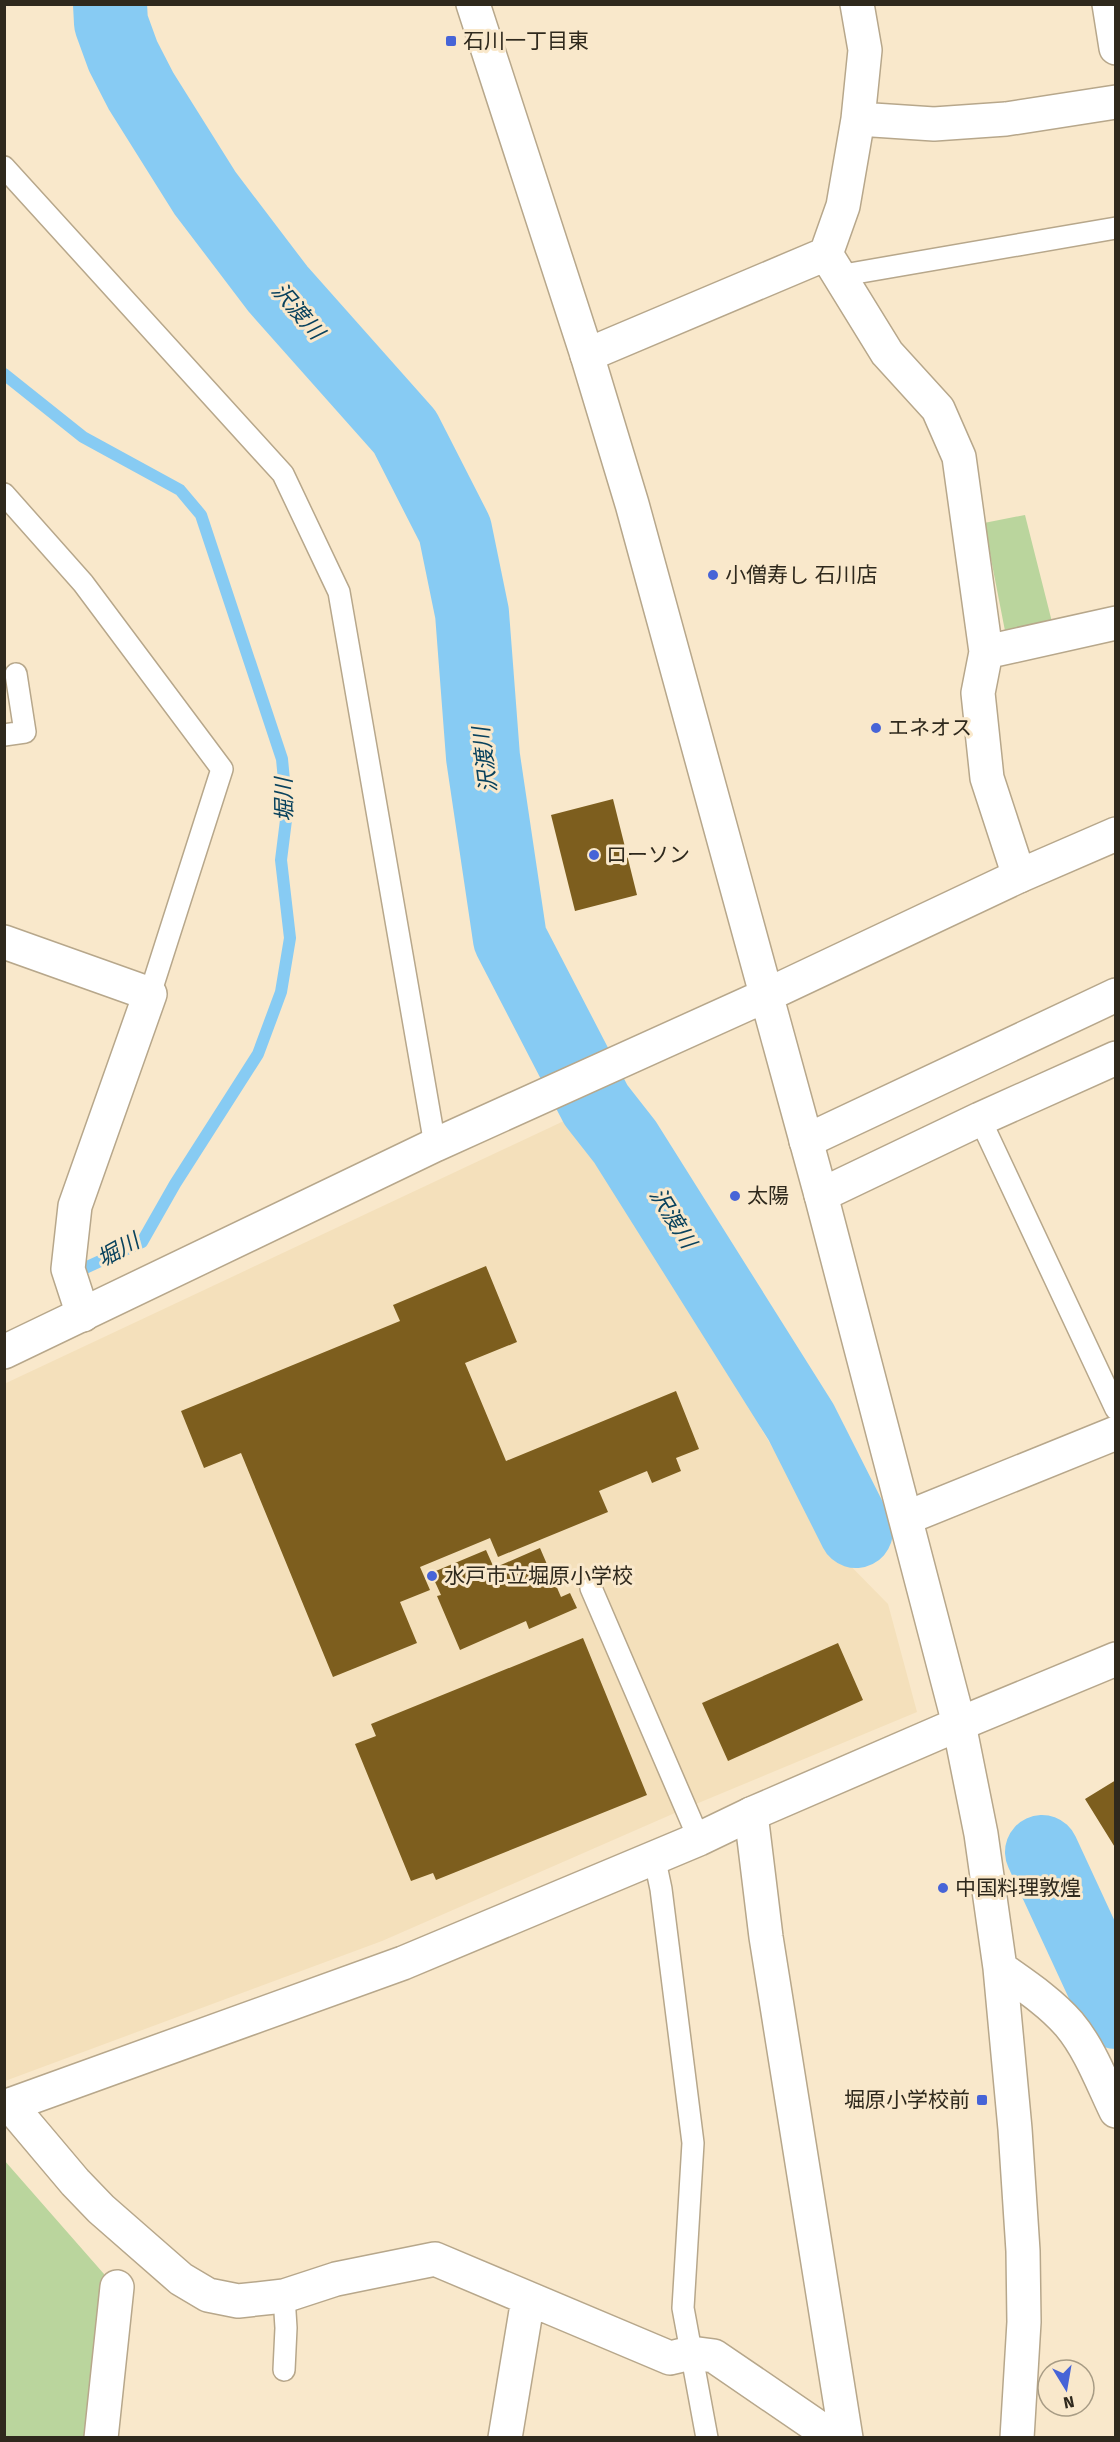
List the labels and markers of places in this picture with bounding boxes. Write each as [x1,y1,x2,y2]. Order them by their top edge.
place label: 石川一丁目東 [463,28,589,54]
marker: 石川一丁目東 [444,34,458,48]
place label: 小僧寿し 石川店 [725,562,878,588]
marker: 小僧寿し 石川店 [706,568,720,582]
place label: エネオス [888,715,972,741]
marker: エネオス [869,721,883,735]
place label: ローソン [606,842,690,868]
marker: ローソン [587,848,601,862]
place label: 太陽 [747,1183,789,1209]
marker: 太陽 [728,1189,742,1203]
place label: 水戸市立堀原小学校 [444,1563,633,1589]
marker: 水戸市立堀原小学校 [425,1569,439,1583]
place label: 中国料理敦煌 [955,1875,1081,1901]
marker: 中国料理敦煌 [936,1881,950,1895]
place label: 堀原小学校前 [844,2087,970,2113]
marker: 堀原小学校前 [975,2093,989,2107]

